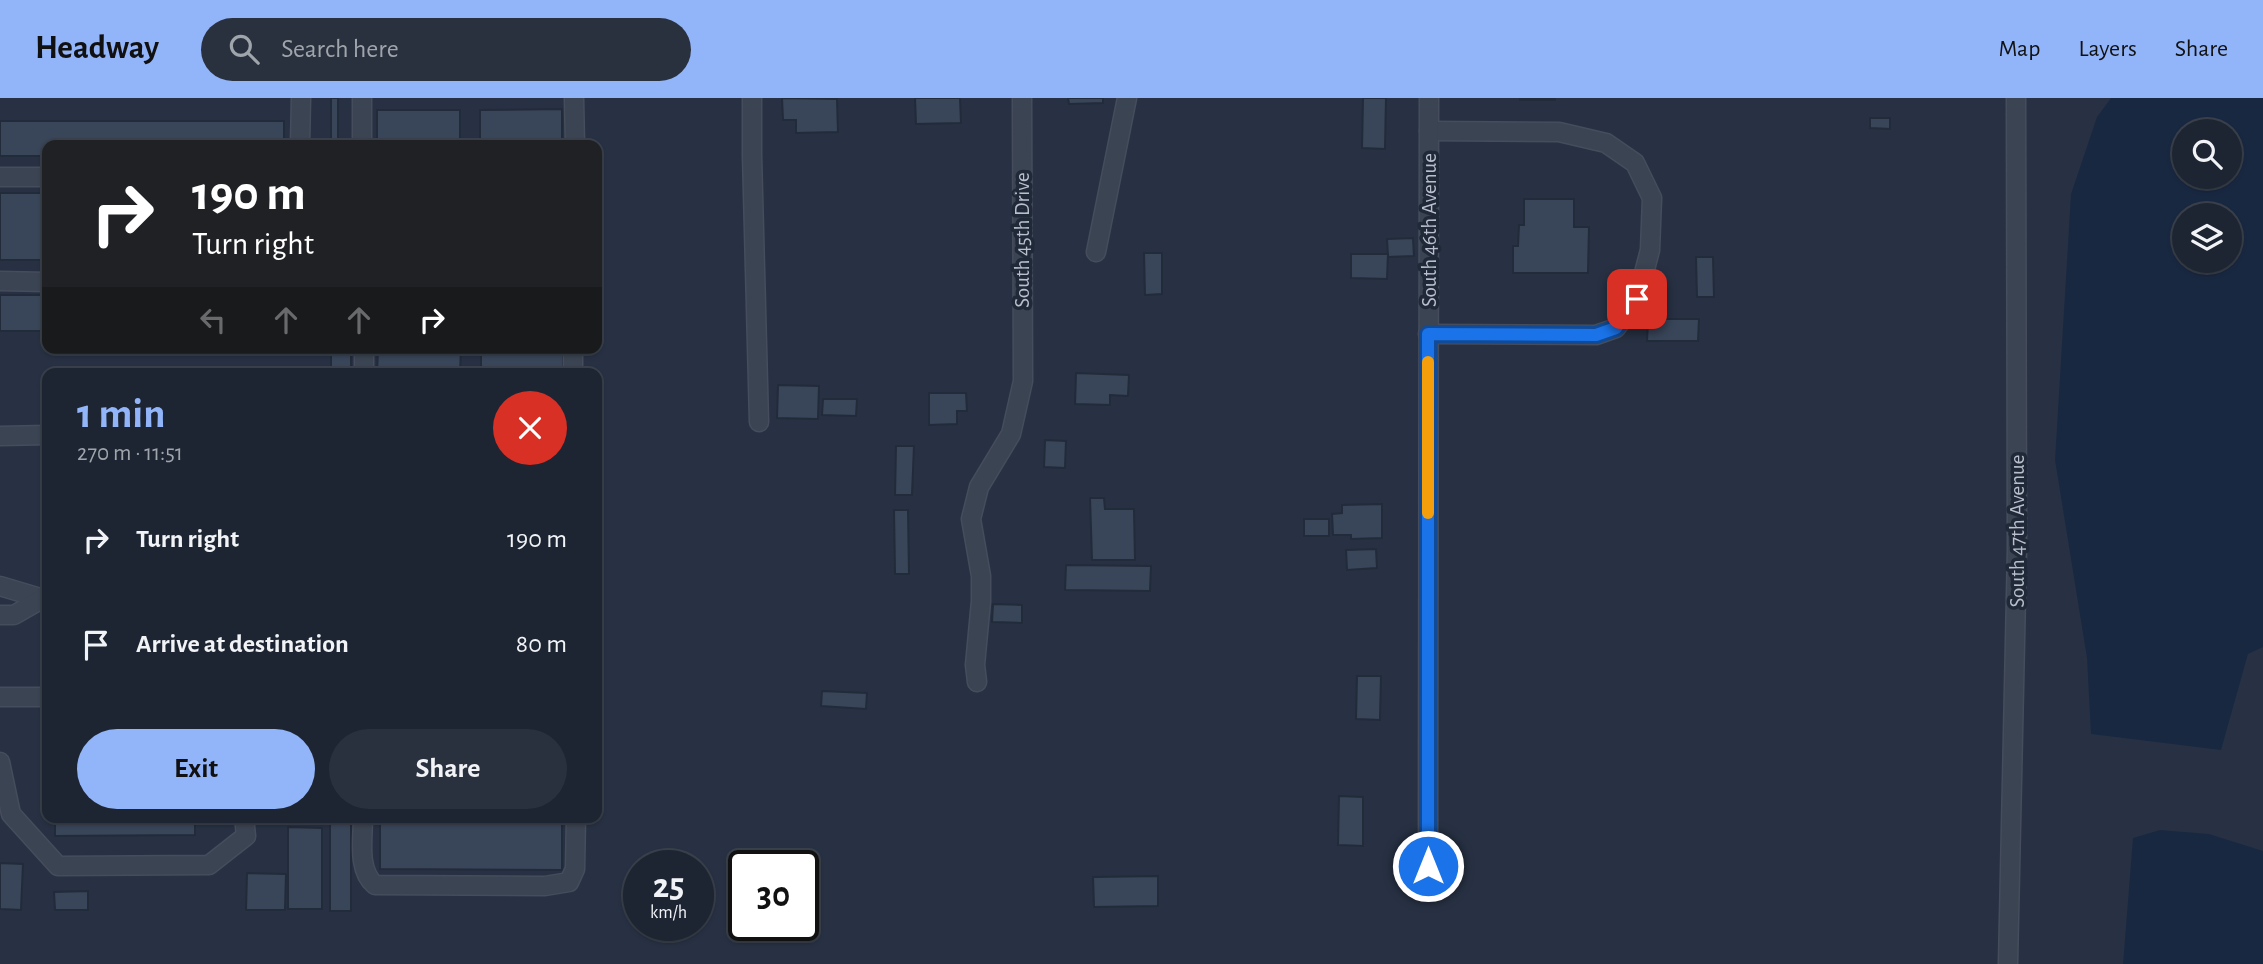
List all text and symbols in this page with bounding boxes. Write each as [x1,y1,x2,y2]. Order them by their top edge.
search box [201,18,691,81]
icon: search [225,30,263,68]
text: Headway [35,32,159,65]
text: Search here [281,36,399,62]
text: Map [1998,37,2040,61]
text: Layers [2078,37,2137,61]
text: Share [2175,37,2228,61]
map controls [2172,119,2242,273]
button: search [2172,119,2242,189]
street label: South 46th Avenue [1419,153,1440,307]
icon: right [77,168,168,259]
text: 190 m [192,170,306,219]
street label: South 45th Drive [1012,172,1033,308]
button: layers [2172,203,2242,273]
text: Turn right [192,228,314,260]
pin [1607,269,1667,329]
icon: arrive [1618,280,1656,318]
icon: left [194,301,232,339]
icon: ahead [267,301,305,339]
icon: ahead [340,301,378,339]
icon: right [413,301,451,339]
button: close [493,391,567,465]
text: 1 min [77,393,166,435]
text: 270 m · 11:51 [77,442,183,465]
street label: South 47th Avenue [2007,455,2028,607]
icon: right [77,521,115,559]
text: Turn right [136,526,239,552]
text: 190 m [507,526,567,552]
icon: arrive [77,626,115,664]
text: Arrive at destination [136,631,349,657]
text: 80 m [516,631,567,657]
button: Exit [77,729,315,809]
button: Share [329,729,567,809]
position arrow [1391,829,1465,903]
speed limit sign: 30 [728,850,819,941]
text: 25 [653,869,684,904]
text: km/h [650,904,687,922]

